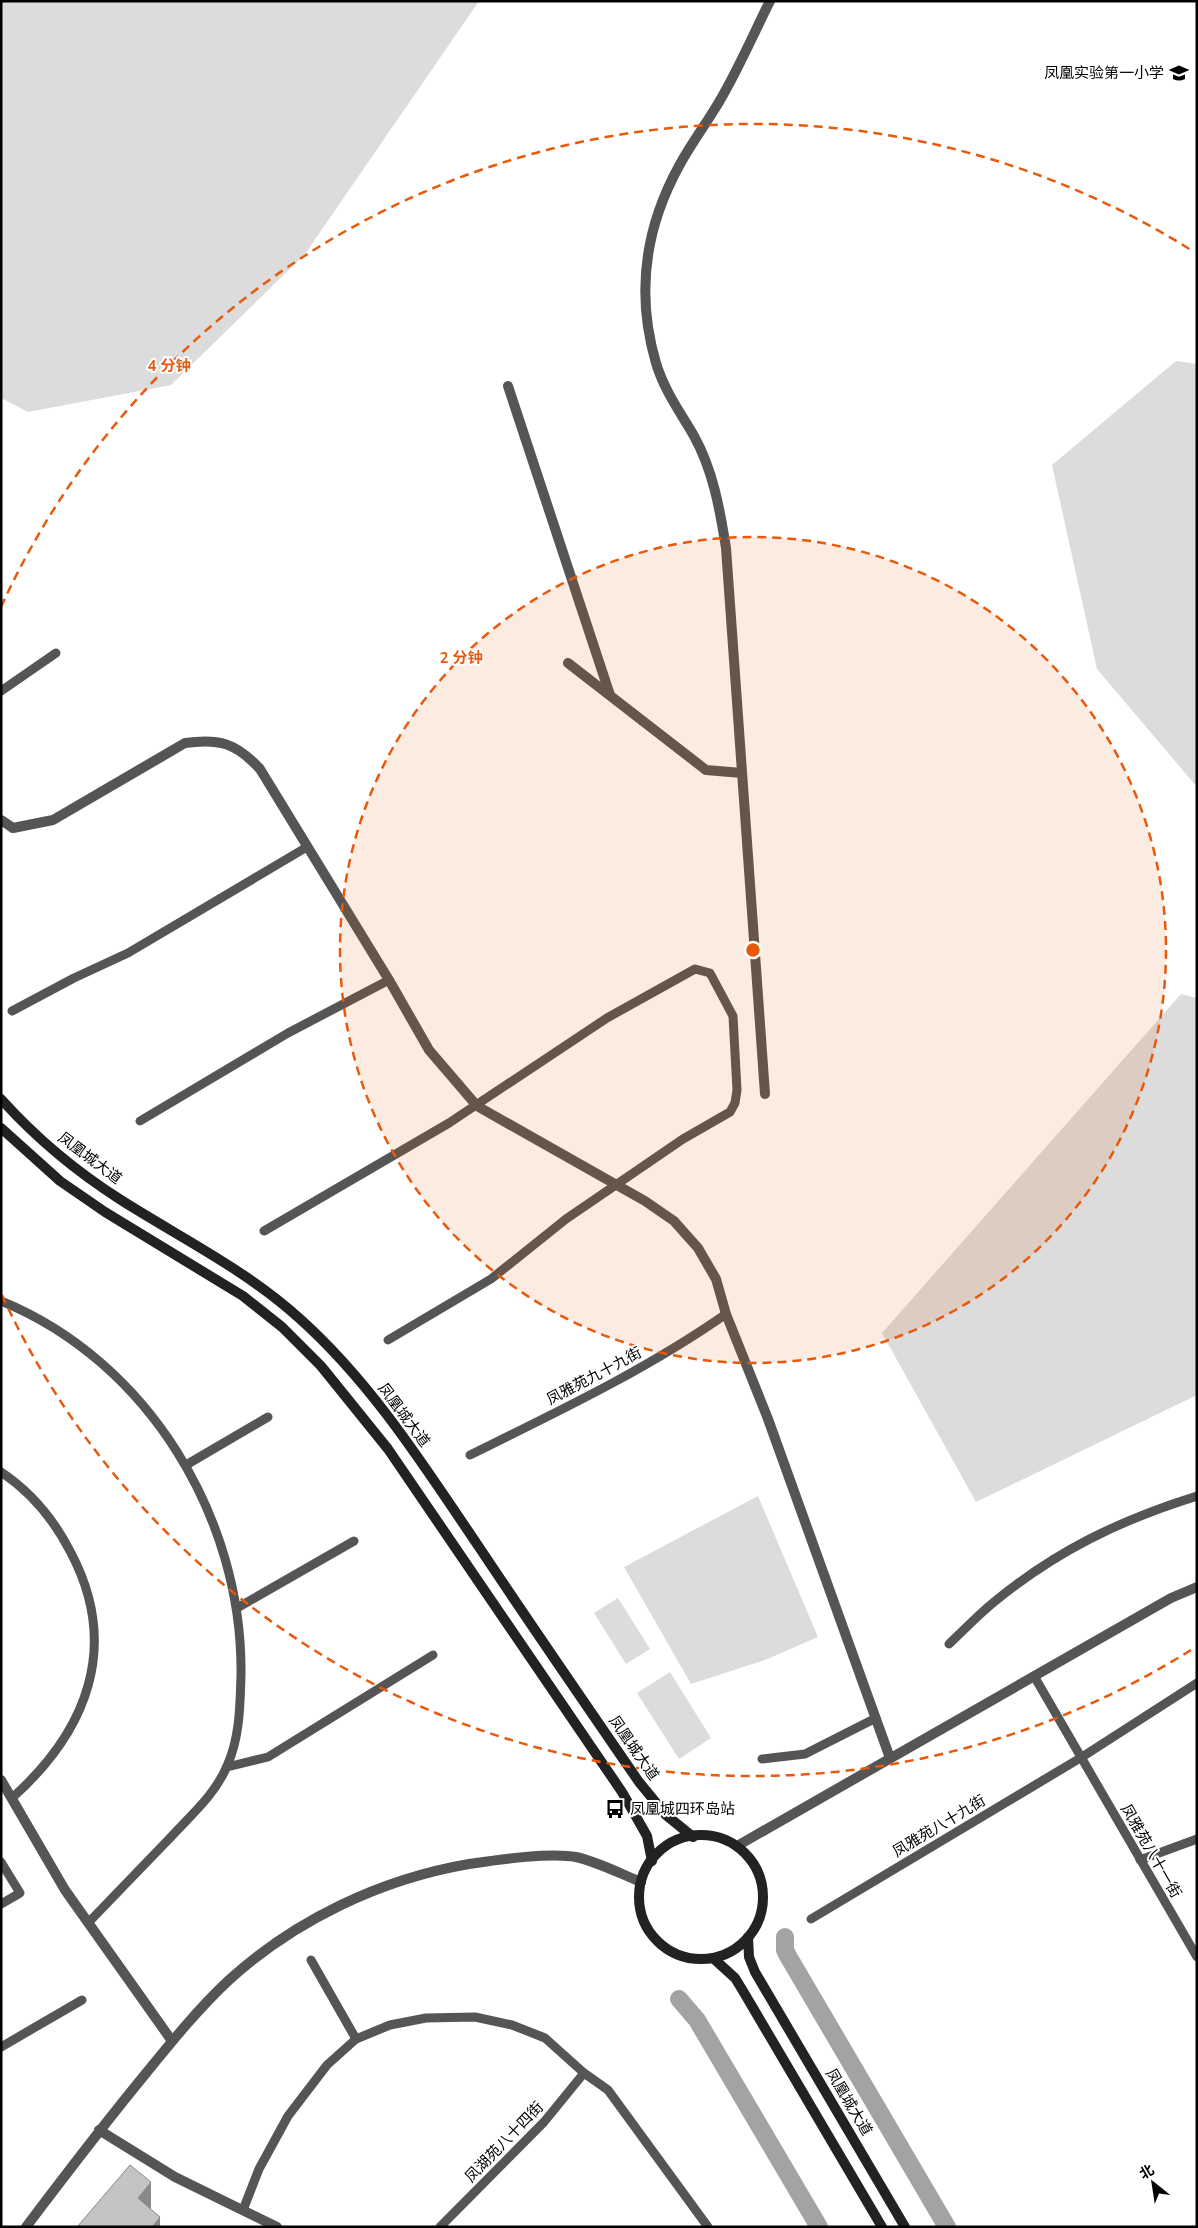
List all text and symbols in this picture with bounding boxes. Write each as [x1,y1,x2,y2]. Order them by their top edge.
school or university icon: 凤凰实验第一小学 [1168,62,1190,84]
place label: 凤凰实验第一小学 [1044,63,1164,83]
text: 4 分钟 [147,356,191,376]
text: 2 分钟 [439,648,483,668]
centre of rings [744,941,762,959]
street label: 凤凰城大道 [54,1127,126,1189]
street label: 凤雅苑九十九街 [543,1343,645,1409]
street label: 凤凰城大道 [373,1379,435,1451]
street label: 凤凰城大道 [604,1712,664,1784]
street label: 凤雅苑八十九街 [889,1790,989,1862]
bus stop icon: 凤凰城四环岛站 [604,1798,626,1820]
place label: 凤凰城四环岛站 [630,1799,735,1819]
street label: 凤雅苑八十一街 [1116,1801,1186,1901]
street label: 凤凰城大道 [821,2065,877,2139]
street label: 凤湖苑八十四街 [460,2097,548,2187]
north arrow [1128,2158,1178,2208]
text: 北 [1136,2160,1158,2184]

